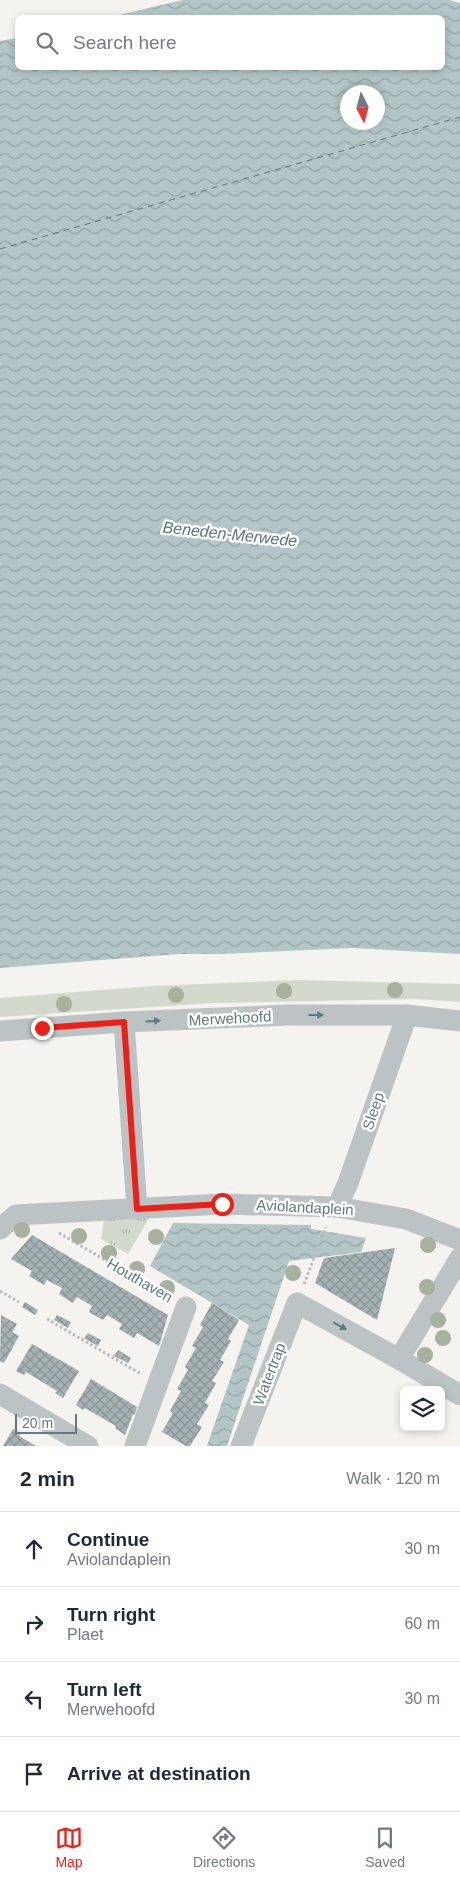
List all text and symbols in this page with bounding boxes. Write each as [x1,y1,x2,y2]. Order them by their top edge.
search box [15,15,445,70]
icon: search [33,29,61,57]
text: Search here [73,32,177,53]
north arrow [340,85,385,130]
water label: Beneden-Merwede [162,518,298,550]
street label: Merwehoofd [188,1007,272,1029]
one-way arrow [308,1011,324,1019]
route end [31,1017,54,1040]
one-way arrow [146,1017,162,1025]
street label: Sleep [359,1090,387,1132]
route start [211,1193,234,1216]
street label: Aviolandaplein [256,1196,354,1218]
street label: Houthaven [104,1254,176,1306]
one-way arrow [333,1322,347,1330]
street label: Watertrap [249,1340,289,1408]
map controls [400,1386,445,1431]
button: layers [400,1386,445,1431]
scale bar [15,1411,78,1434]
text: 20 m [22,1415,53,1431]
text: 2 min [20,1467,75,1490]
text: Walk · 120 m [346,1470,440,1487]
text: Continue [67,1529,149,1550]
icon: ahead [20,1535,48,1563]
text: 30 m [404,1540,440,1557]
text: Aviolandaplein [67,1551,171,1568]
text: Turn right [67,1604,155,1625]
icon: right [20,1610,48,1638]
text: 60 m [404,1615,440,1632]
text: Plaet [67,1626,103,1643]
text: Turn left [67,1679,142,1700]
icon: left [20,1685,48,1713]
text: 30 m [404,1690,440,1707]
text: Merwehoofd [67,1701,155,1718]
icon: arrive [20,1760,48,1788]
text: Arrive at destination [67,1763,251,1784]
tab: Map [55,1824,83,1870]
tab: Directions [193,1824,255,1870]
tab: Saved [365,1824,405,1870]

